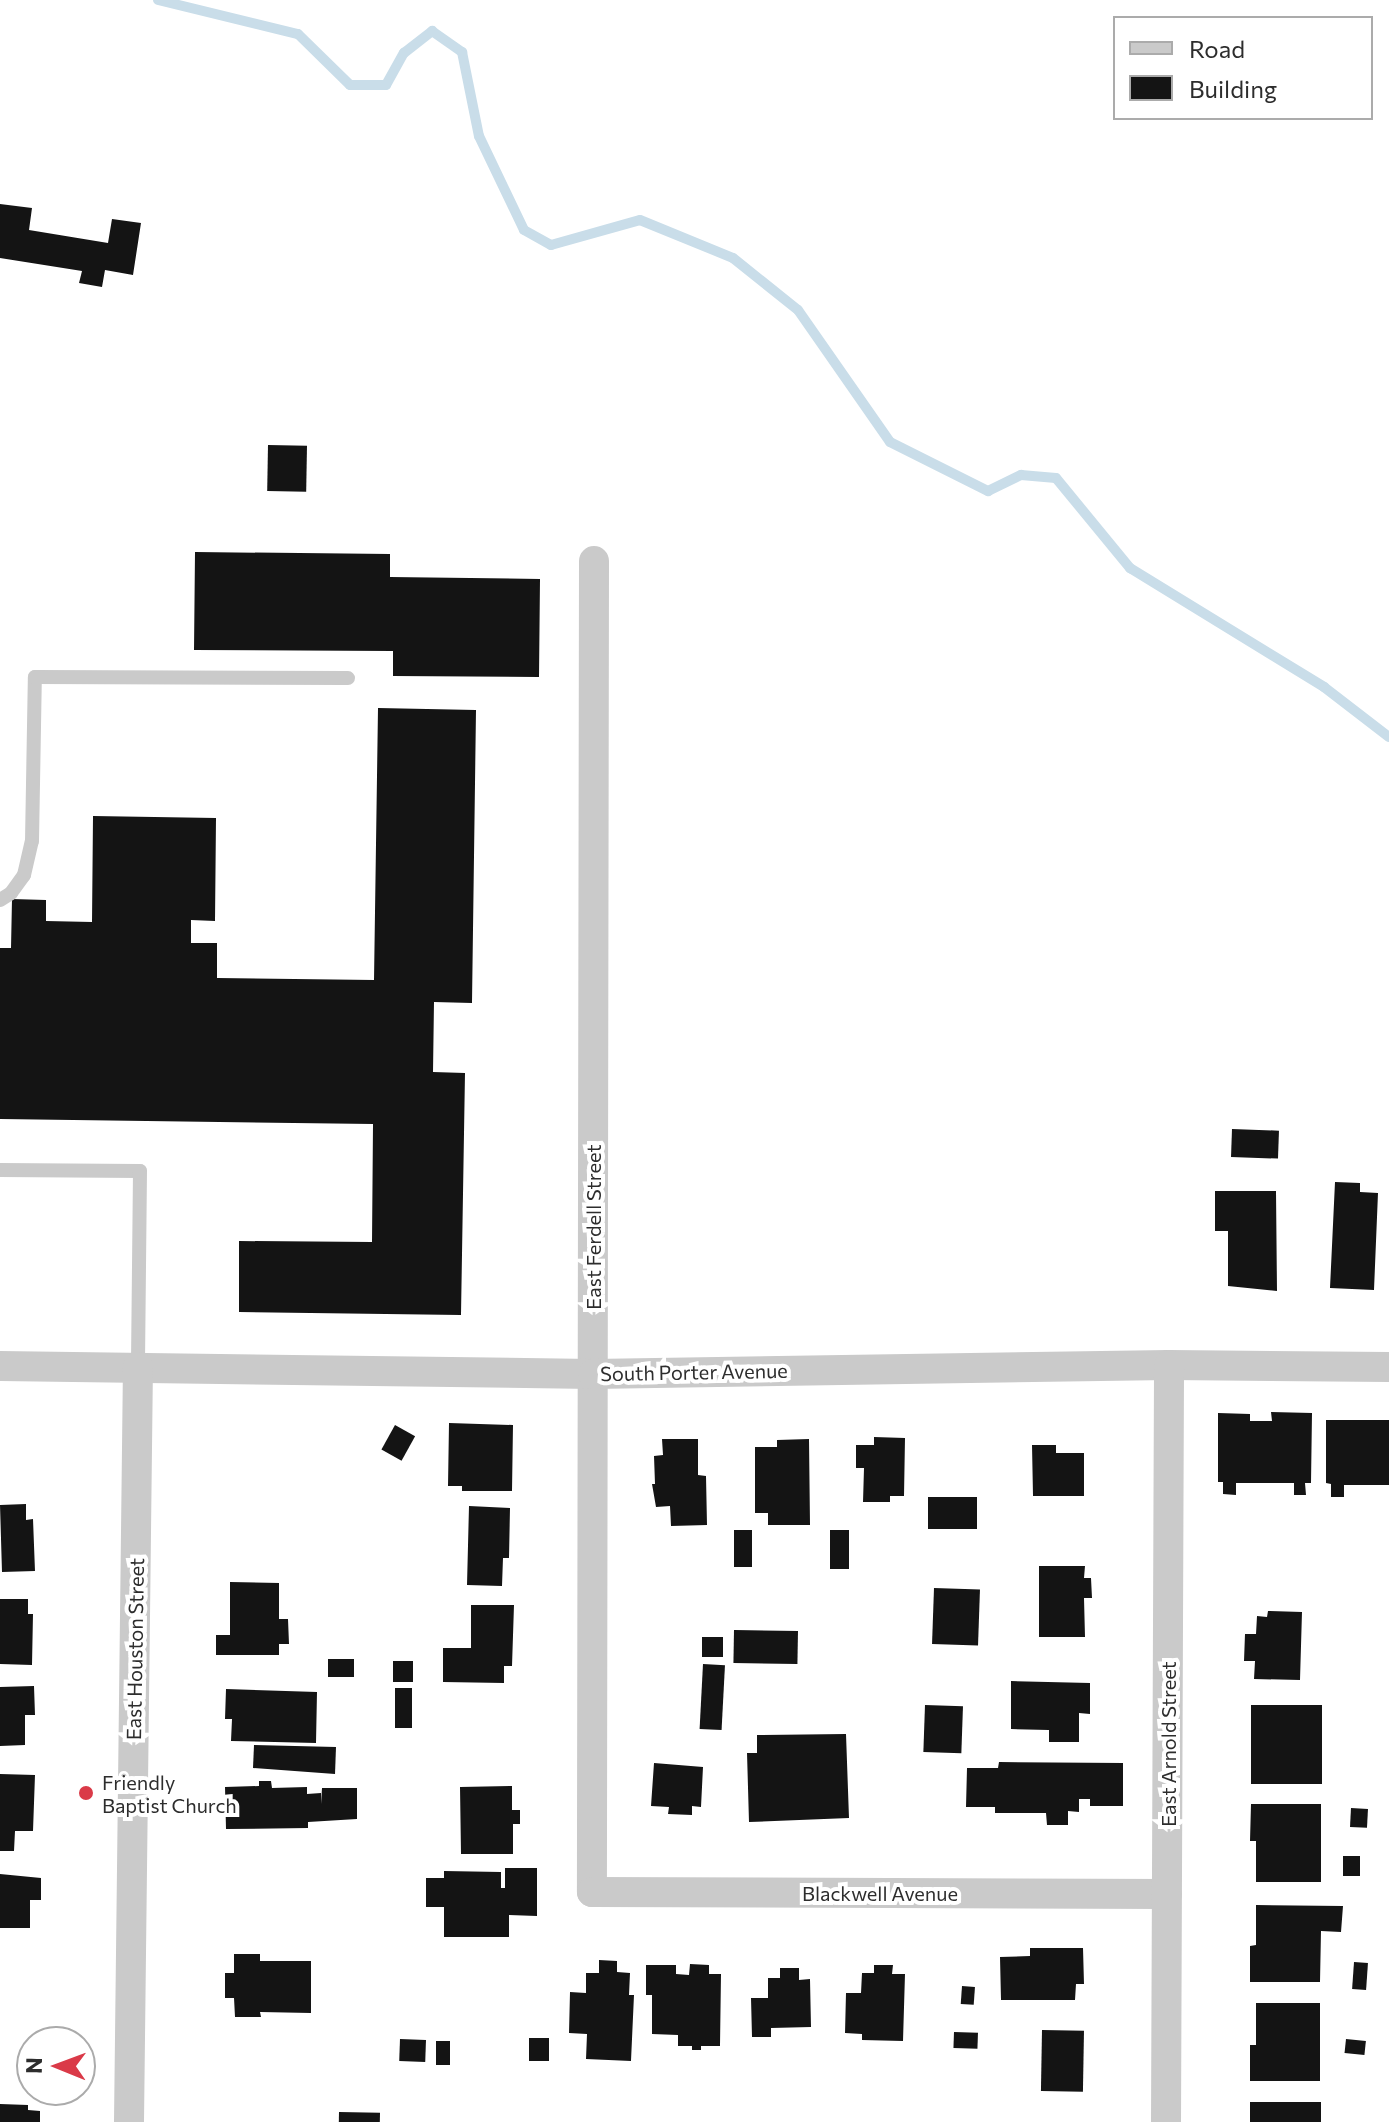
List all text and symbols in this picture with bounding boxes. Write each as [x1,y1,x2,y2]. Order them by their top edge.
legend [1113,16,1373,120]
text: Road [1189,34,1245,63]
text: Building [1189,74,1277,103]
street label: East Ferdell Street [581,1144,605,1310]
street label: South Porter Avenue [600,1358,788,1386]
street label: East Houston Street [121,1558,149,1740]
street label: East Arnold Street [1156,1661,1180,1827]
place label: Friendly Baptist Church [102,1770,237,1817]
marker: Friendly Baptist Church [77,1784,95,1802]
street label: Blackwell Avenue [802,1881,958,1905]
north arrow [16,2026,96,2106]
text: N [20,2057,47,2074]

